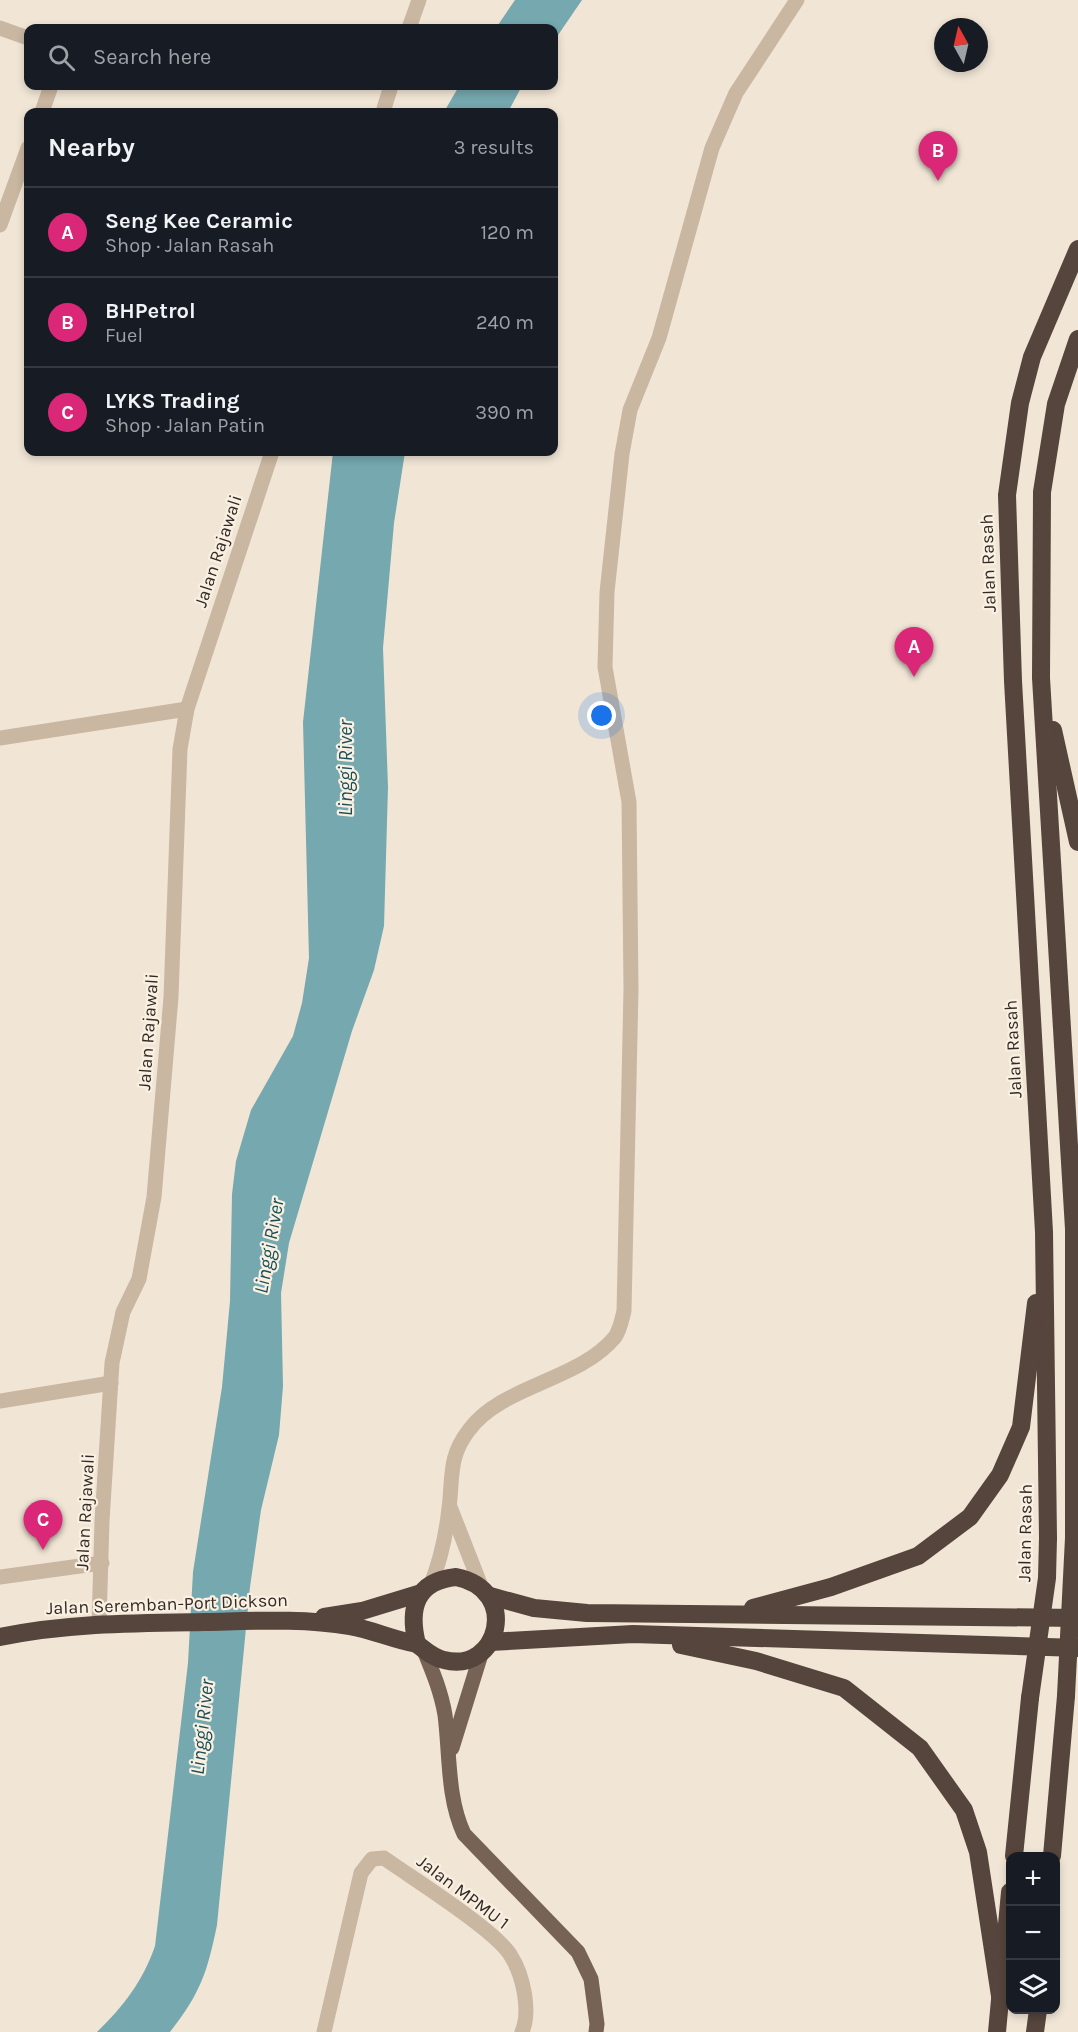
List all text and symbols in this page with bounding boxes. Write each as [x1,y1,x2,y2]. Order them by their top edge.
north arrow [934,18,988,72]
search box [24,24,558,90]
icon: search [45,41,78,74]
text: Search here [93,44,211,70]
text: Nearby [48,132,135,163]
pin: B [918,132,958,181]
text: 3 results [454,136,534,159]
text: Seng Kee Ceramic [105,208,293,234]
text: A [61,221,74,244]
text: 120 m [480,221,534,244]
text: Shop · Jalan Rasah [105,234,274,257]
text: BHPetrol [105,298,196,324]
text: B [61,311,74,334]
text: 240 m [476,311,534,334]
text: Fuel [105,324,143,347]
text: LYKS Trading [105,388,240,414]
text: C [61,401,74,424]
text: 390 m [475,401,534,424]
text: Shop · Jalan Patin [105,414,265,437]
street label: Jalan Rajawali [189,492,247,610]
street label: Jalan Rasah [975,513,1001,613]
pin: A [894,628,934,677]
your location [587,701,616,730]
water label: Linggi River [334,719,357,816]
street label: Jalan Rajawali [133,973,163,1091]
street label: Jalan Rasah [999,999,1027,1099]
water label: Linggi River [249,1195,289,1295]
street label: Jalan Rajawali [71,1453,99,1571]
street label: Jalan Rasah [1013,1484,1037,1582]
pin: C [24,1500,63,1550]
street label: Jalan Seremban-Port Dickson [46,1589,288,1619]
water label: Linggi River [186,1677,219,1776]
street label: Jalan MPMU 1 [413,1850,513,1934]
map controls [1006,1852,1060,2014]
button: + [1006,1852,1060,1906]
button: − [1006,1906,1060,1960]
button: layers [1006,1960,1060,2014]

